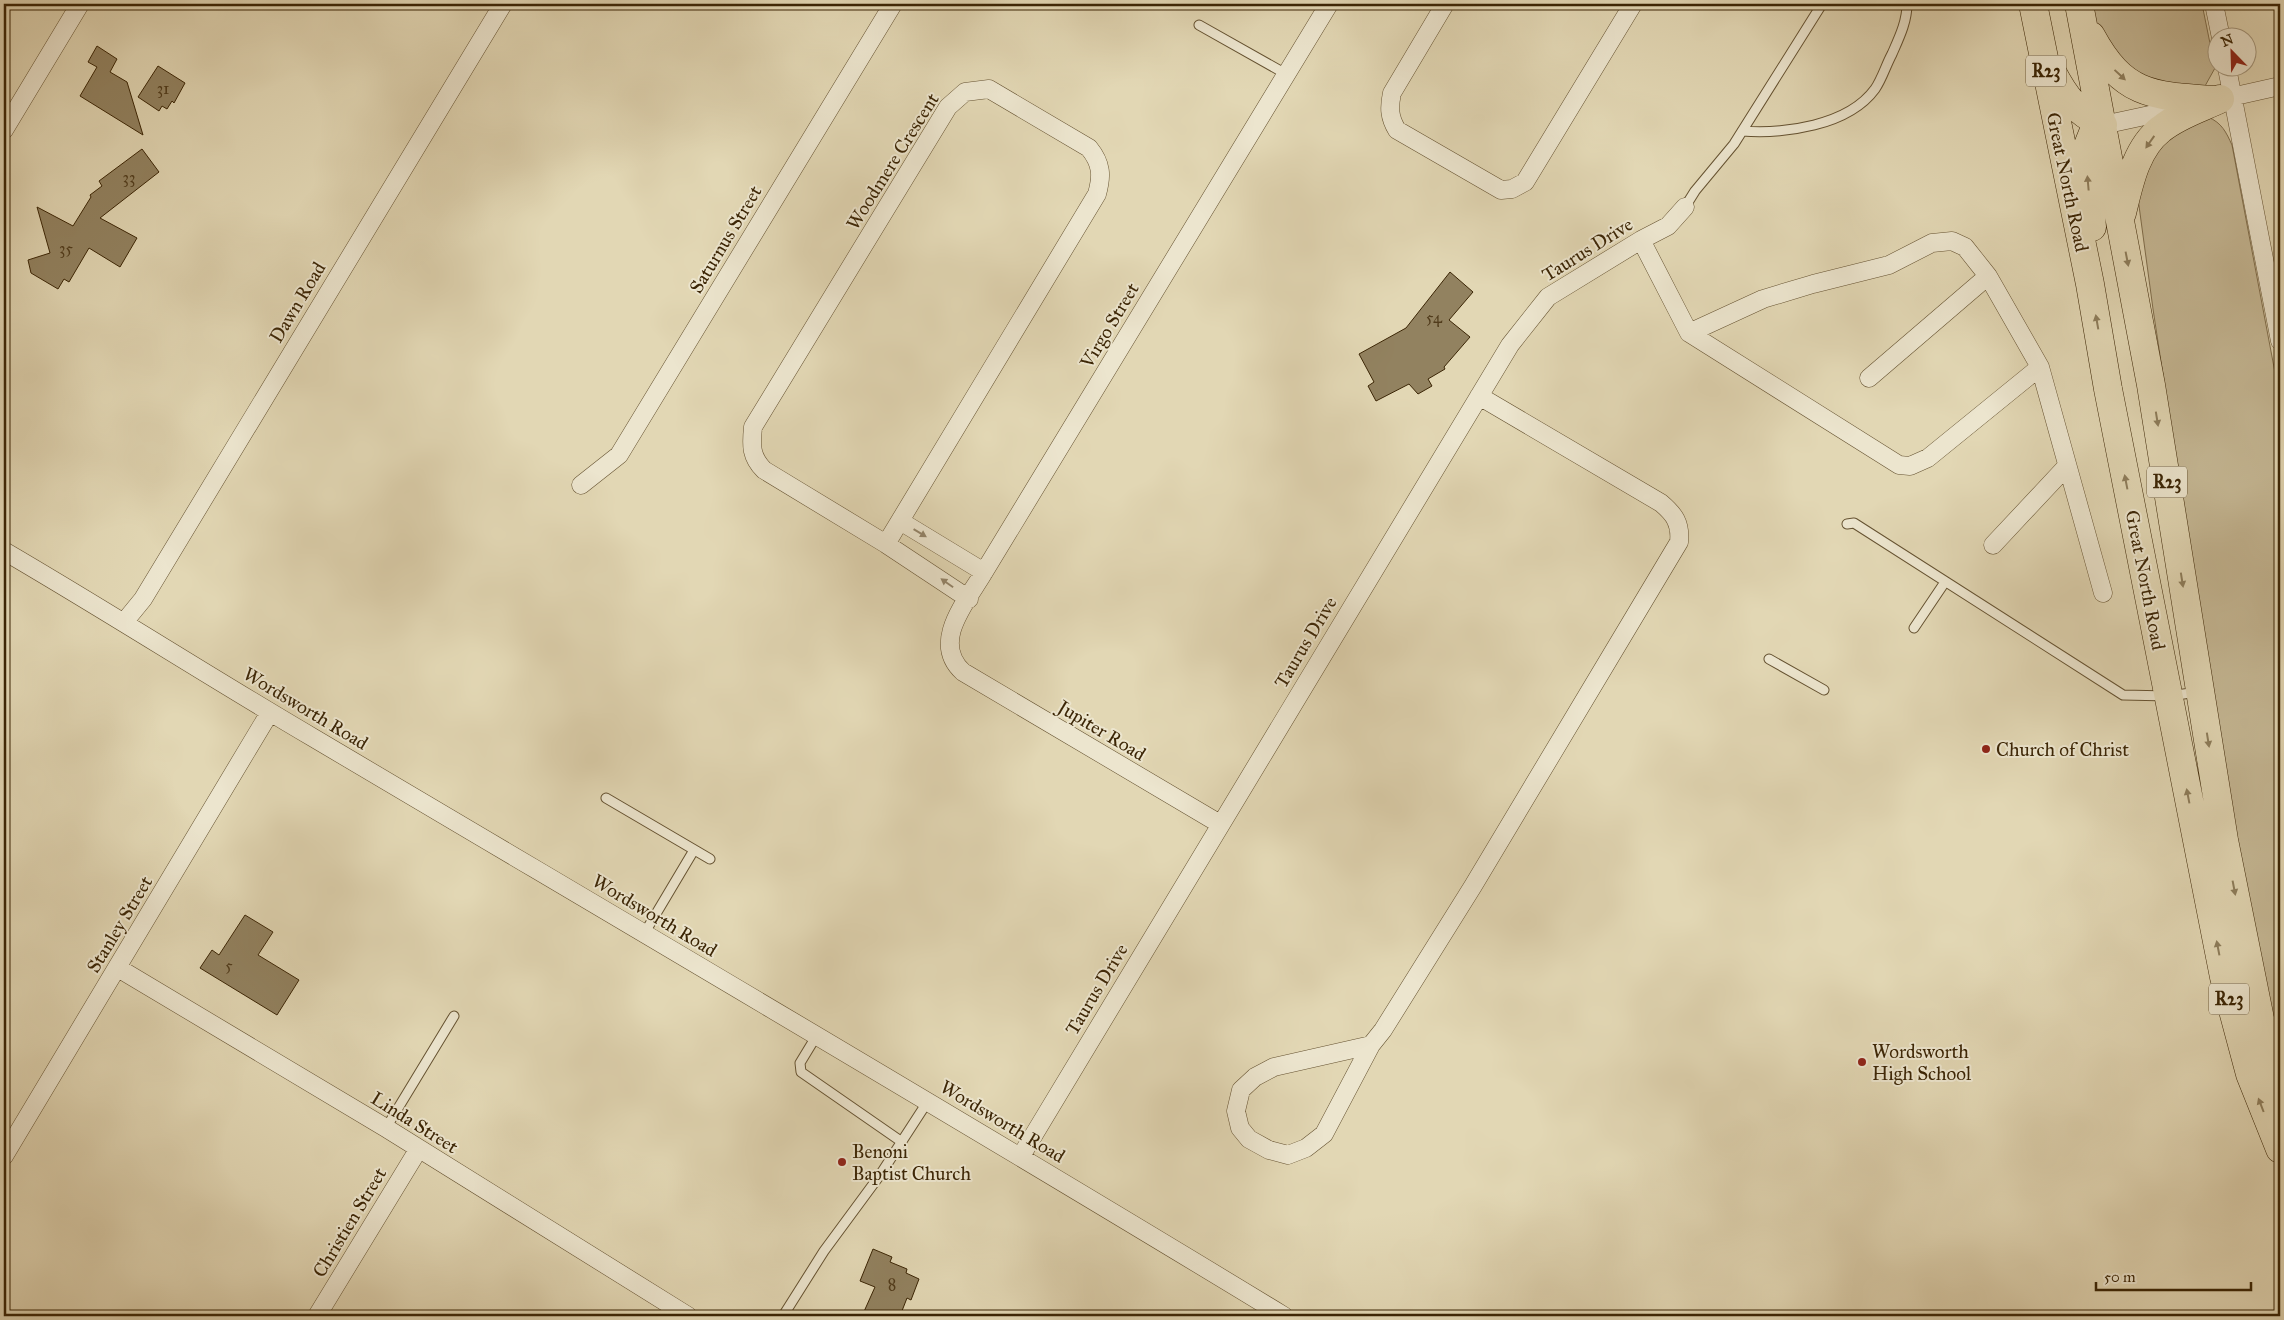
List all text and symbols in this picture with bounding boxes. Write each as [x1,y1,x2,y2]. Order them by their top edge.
north arrow [2206,28,2256,78]
text: N [2218,30,2236,51]
road number: R23 [2026,56,2066,86]
one-way arrow [2114,69,2126,81]
house number: 31 [157,79,169,98]
street label: Woodmere Crescent [841,89,944,234]
street label: Great North Road [2041,110,2094,254]
one-way arrow [2145,135,2155,148]
house number: 33 [123,168,135,187]
one-way arrow [2084,175,2092,191]
street label: Saturnus Street [684,181,767,297]
street label: Taurus Drive [1538,213,1637,286]
house number: 35 [59,239,73,258]
one-way arrow [2123,252,2131,267]
street label: Dawn Road [264,257,331,347]
street label: Virgo Street [1074,278,1145,373]
house number: 54 [1426,308,1443,327]
one-way arrow [2092,314,2100,330]
one-way arrow [2153,412,2161,428]
road number: R23 [2147,467,2187,498]
one-way arrow [2122,474,2130,490]
street label: Great North Road [2121,508,2170,652]
one-way arrow [913,528,926,537]
one-way arrow [2179,572,2187,588]
one-way arrow [940,578,954,588]
street label: Taurus Drive [1269,592,1342,692]
street label: Wordsworth Road [239,662,373,755]
street label: Jupiter Road [1051,694,1150,767]
one-way arrow [2205,732,2213,748]
place label: Church of Christ [1996,738,2129,761]
marker: Church of Christ [1980,743,1992,755]
one-way arrow [2184,789,2192,804]
street label: Wordsworth Road [588,869,722,962]
street label: Stanley Street [81,871,158,977]
one-way arrow [2230,880,2238,896]
street label: Taurus Drive [1060,939,1133,1039]
one-way arrow [2214,941,2222,956]
house number: 5 [225,956,233,975]
road number: R23 [2209,984,2249,1014]
place label: Wordsworth High School [1872,1040,1972,1086]
marker: Wordsworth High School [1856,1056,1868,1068]
street label: Wordsworth Road [936,1075,1070,1168]
street label: Linda Street [367,1087,463,1158]
one-way arrow [2257,1097,2265,1112]
place label: Benoni Baptist Church [852,1140,971,1185]
marker: Benoni Baptist Church [836,1156,848,1168]
street label: Christien Street [308,1163,391,1281]
scale bar [2096,1260,2252,1292]
text: 50 m [2104,1268,2136,1286]
house number: 8 [888,1275,896,1294]

